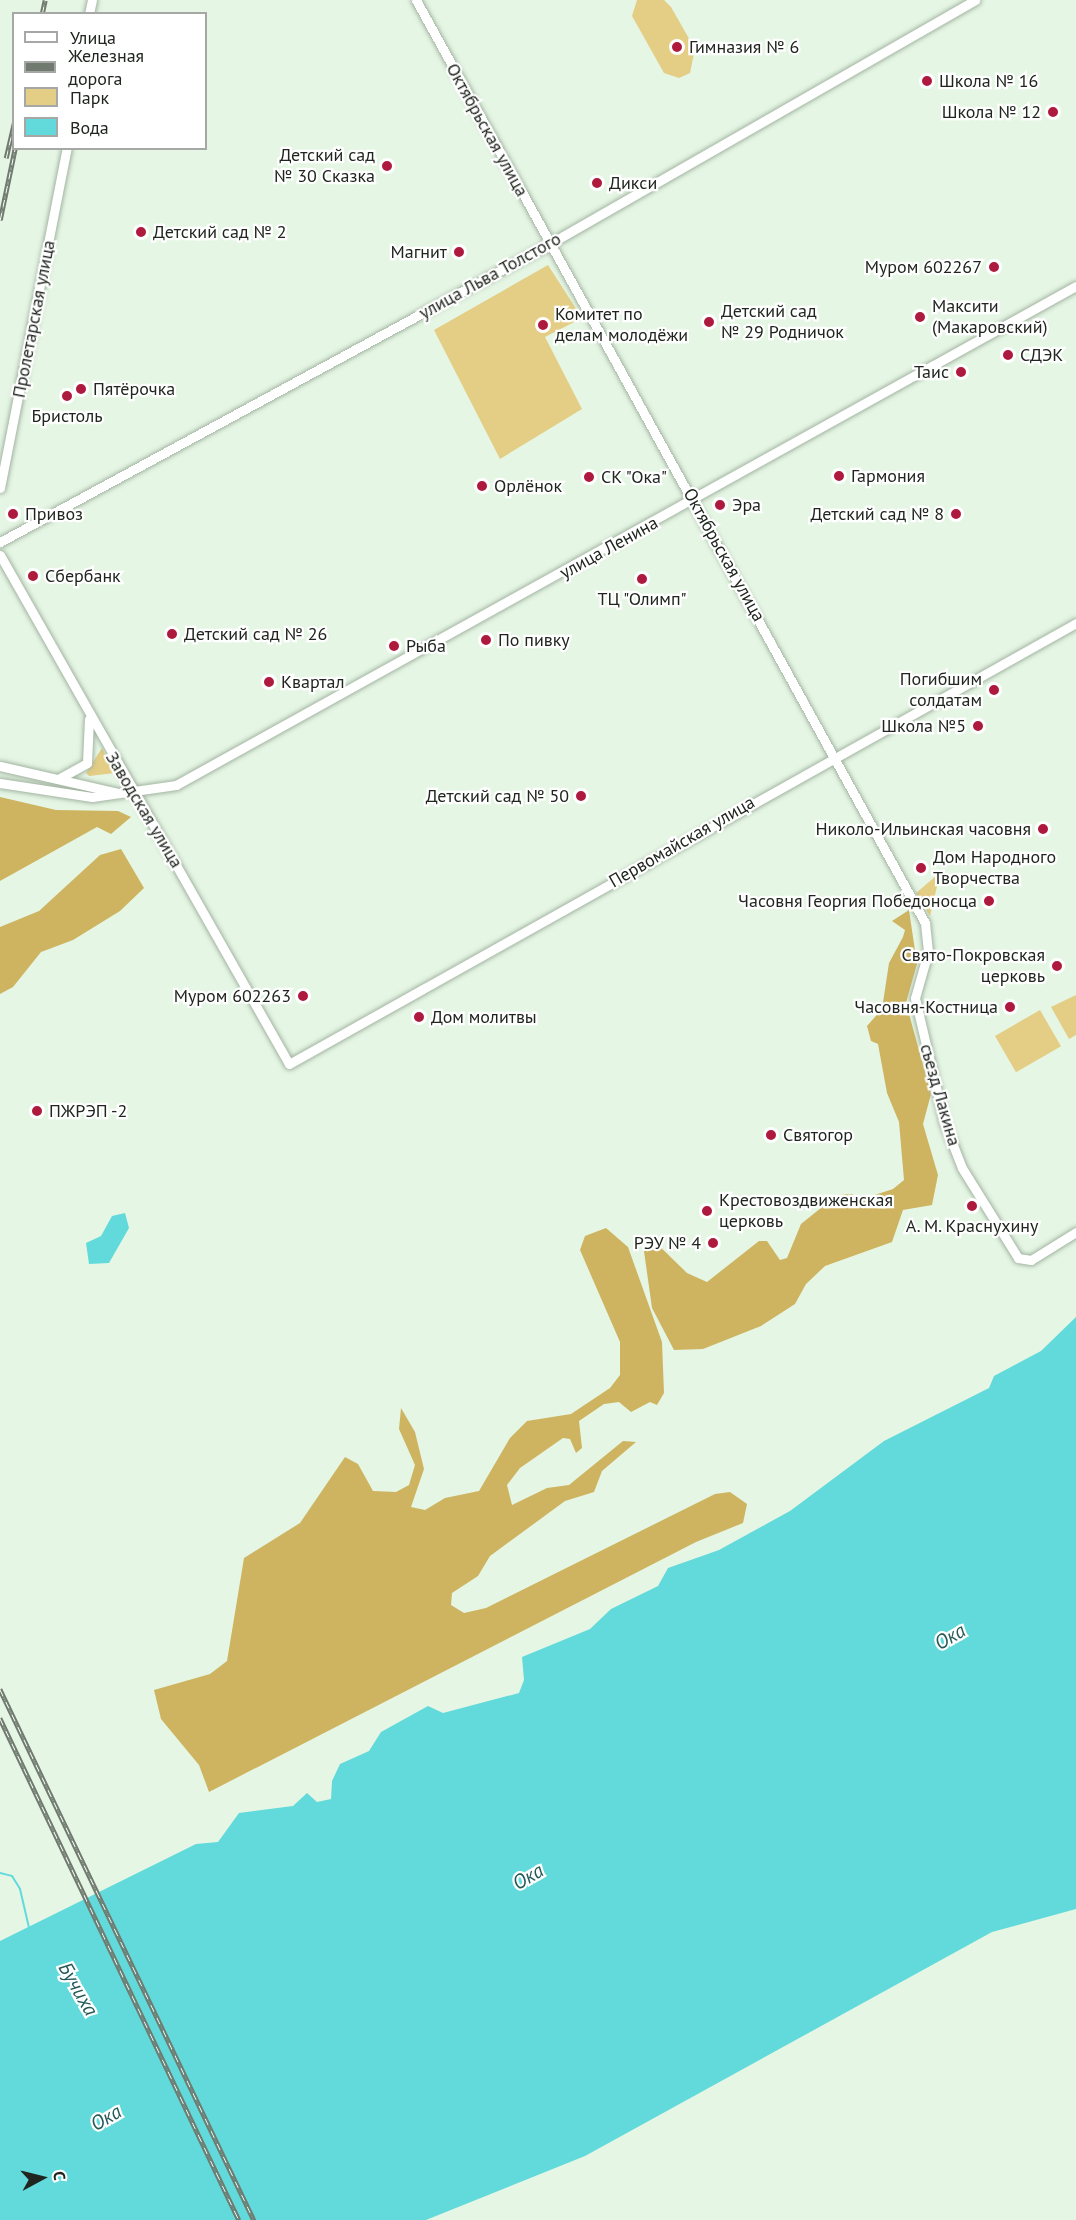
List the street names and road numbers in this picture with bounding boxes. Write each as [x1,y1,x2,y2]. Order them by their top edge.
street label: Октябрьская улица [441,60,533,200]
street label: улица Льва Толстого [415,228,565,324]
street label: Пролетарская улица [8,238,60,400]
street label: Октябрьская улица [678,485,770,625]
street label: улица Ленина [556,512,662,584]
street label: Заводская улица [101,748,187,872]
street label: Первомайская улица [605,792,759,892]
street label: съезд Лакина [915,1041,965,1149]

